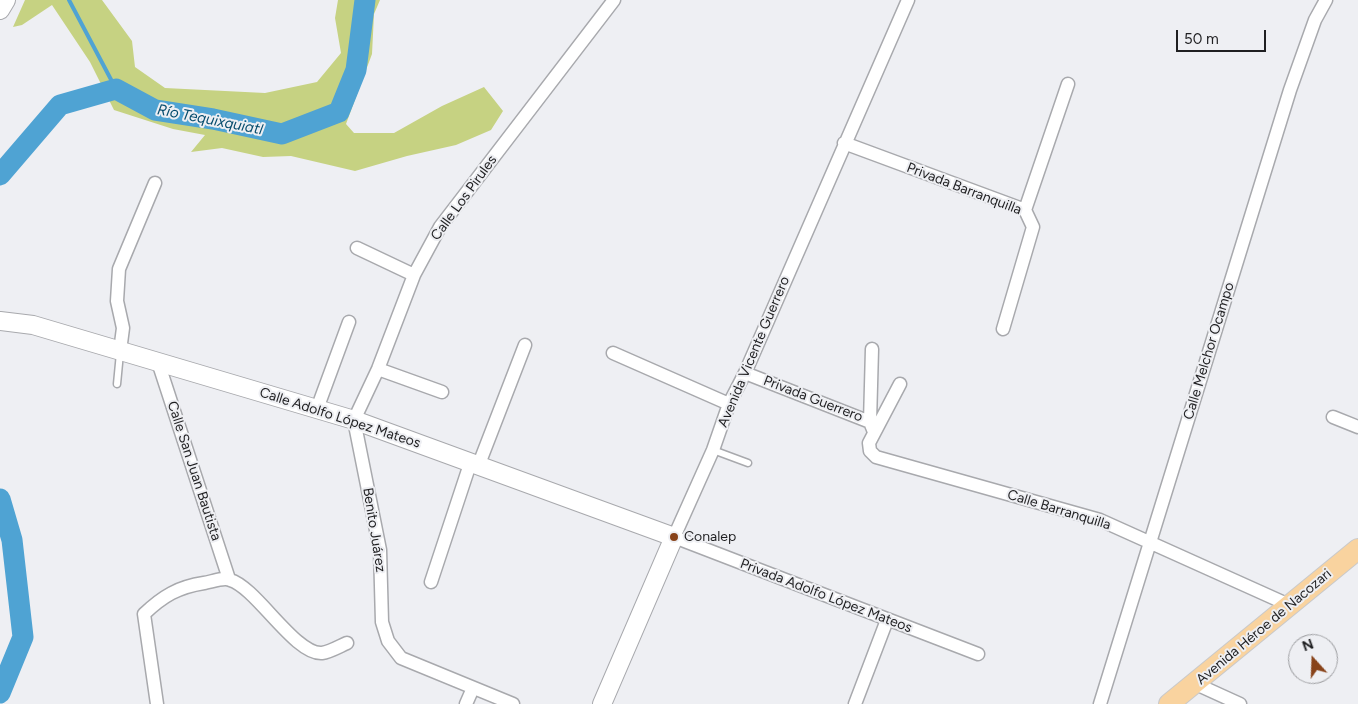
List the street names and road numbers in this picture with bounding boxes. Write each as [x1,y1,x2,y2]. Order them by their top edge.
street label: Calle Los Pirules [428,152,500,244]
street label: Privada Barranquilla [904,159,1024,219]
street label: Avenida Vicente Guerrero [715,274,793,430]
street label: Calle Melchor Ocampo [1180,280,1238,422]
street label: Privada Guerrero [761,372,865,426]
street label: Calle Adolfo López Mateos [257,384,423,452]
street label: Calle San Juan Bautista [163,399,225,543]
street label: Benito Juárez [359,486,389,574]
street label: Calle Barranquilla [1005,486,1113,534]
street label: Privada Adolfo López Mateos [738,555,914,637]
street label: Avenida Héroe de Nacozari [1193,566,1335,688]

